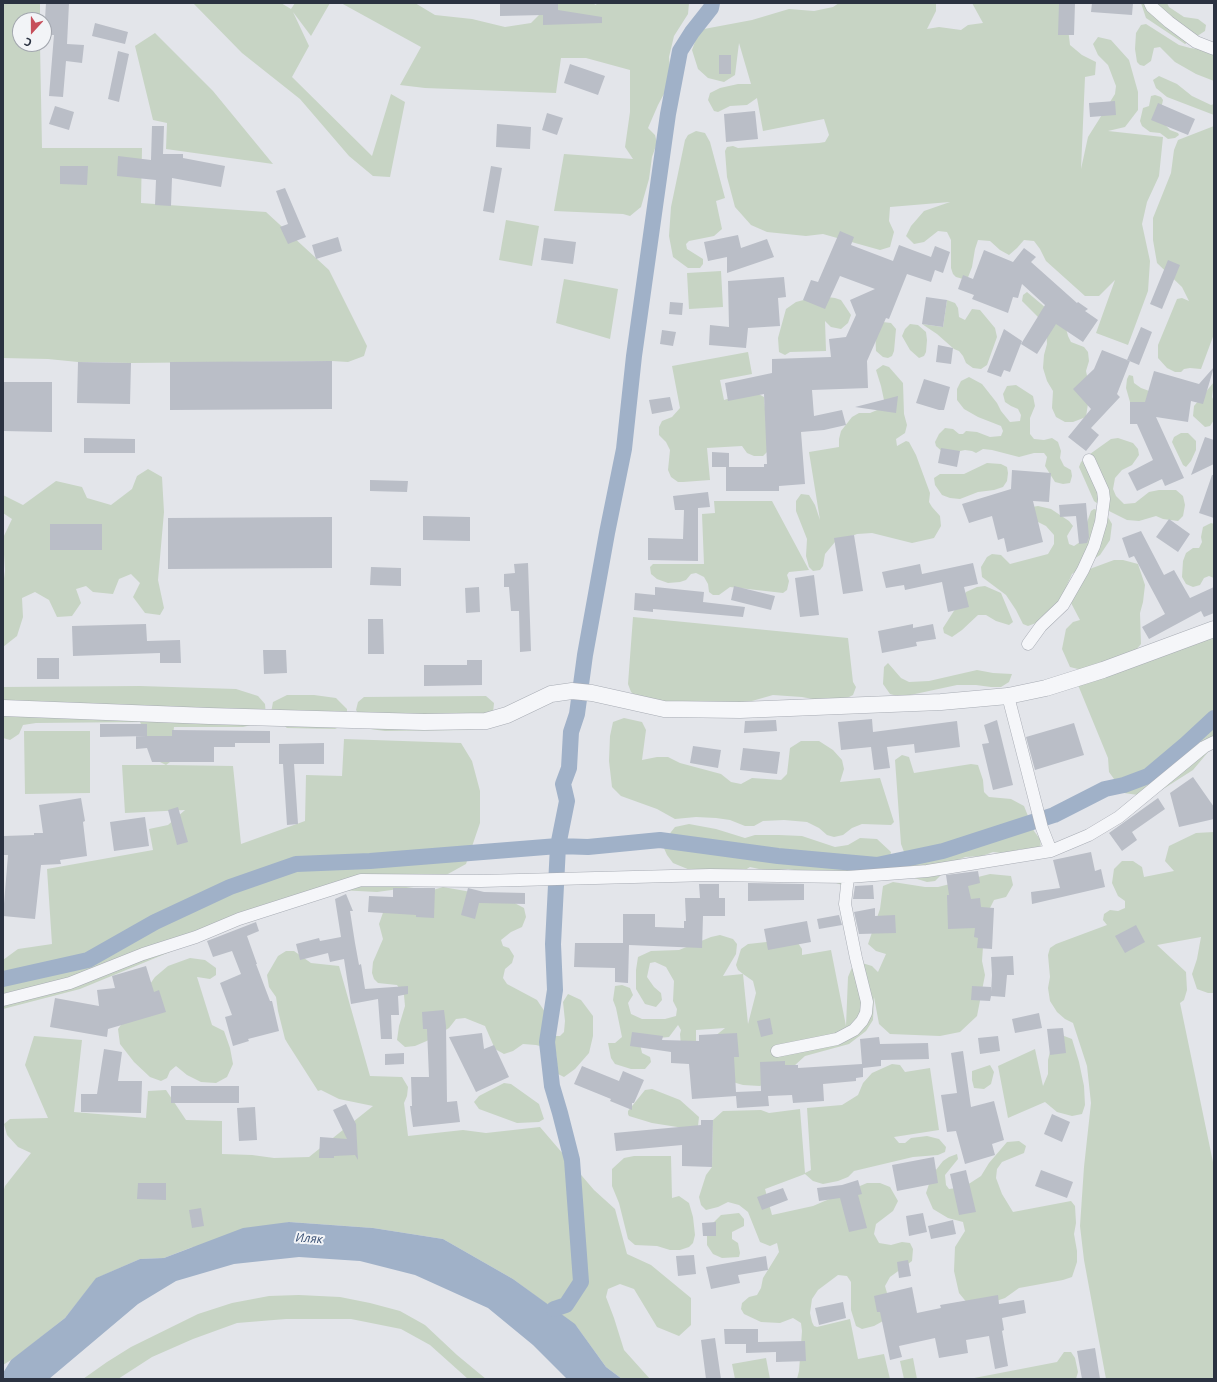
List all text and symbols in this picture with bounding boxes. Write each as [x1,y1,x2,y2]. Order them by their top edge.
north arrow [12,12,52,52]
text: С [22,34,34,51]
water label: Иляк [295,1231,323,1247]

